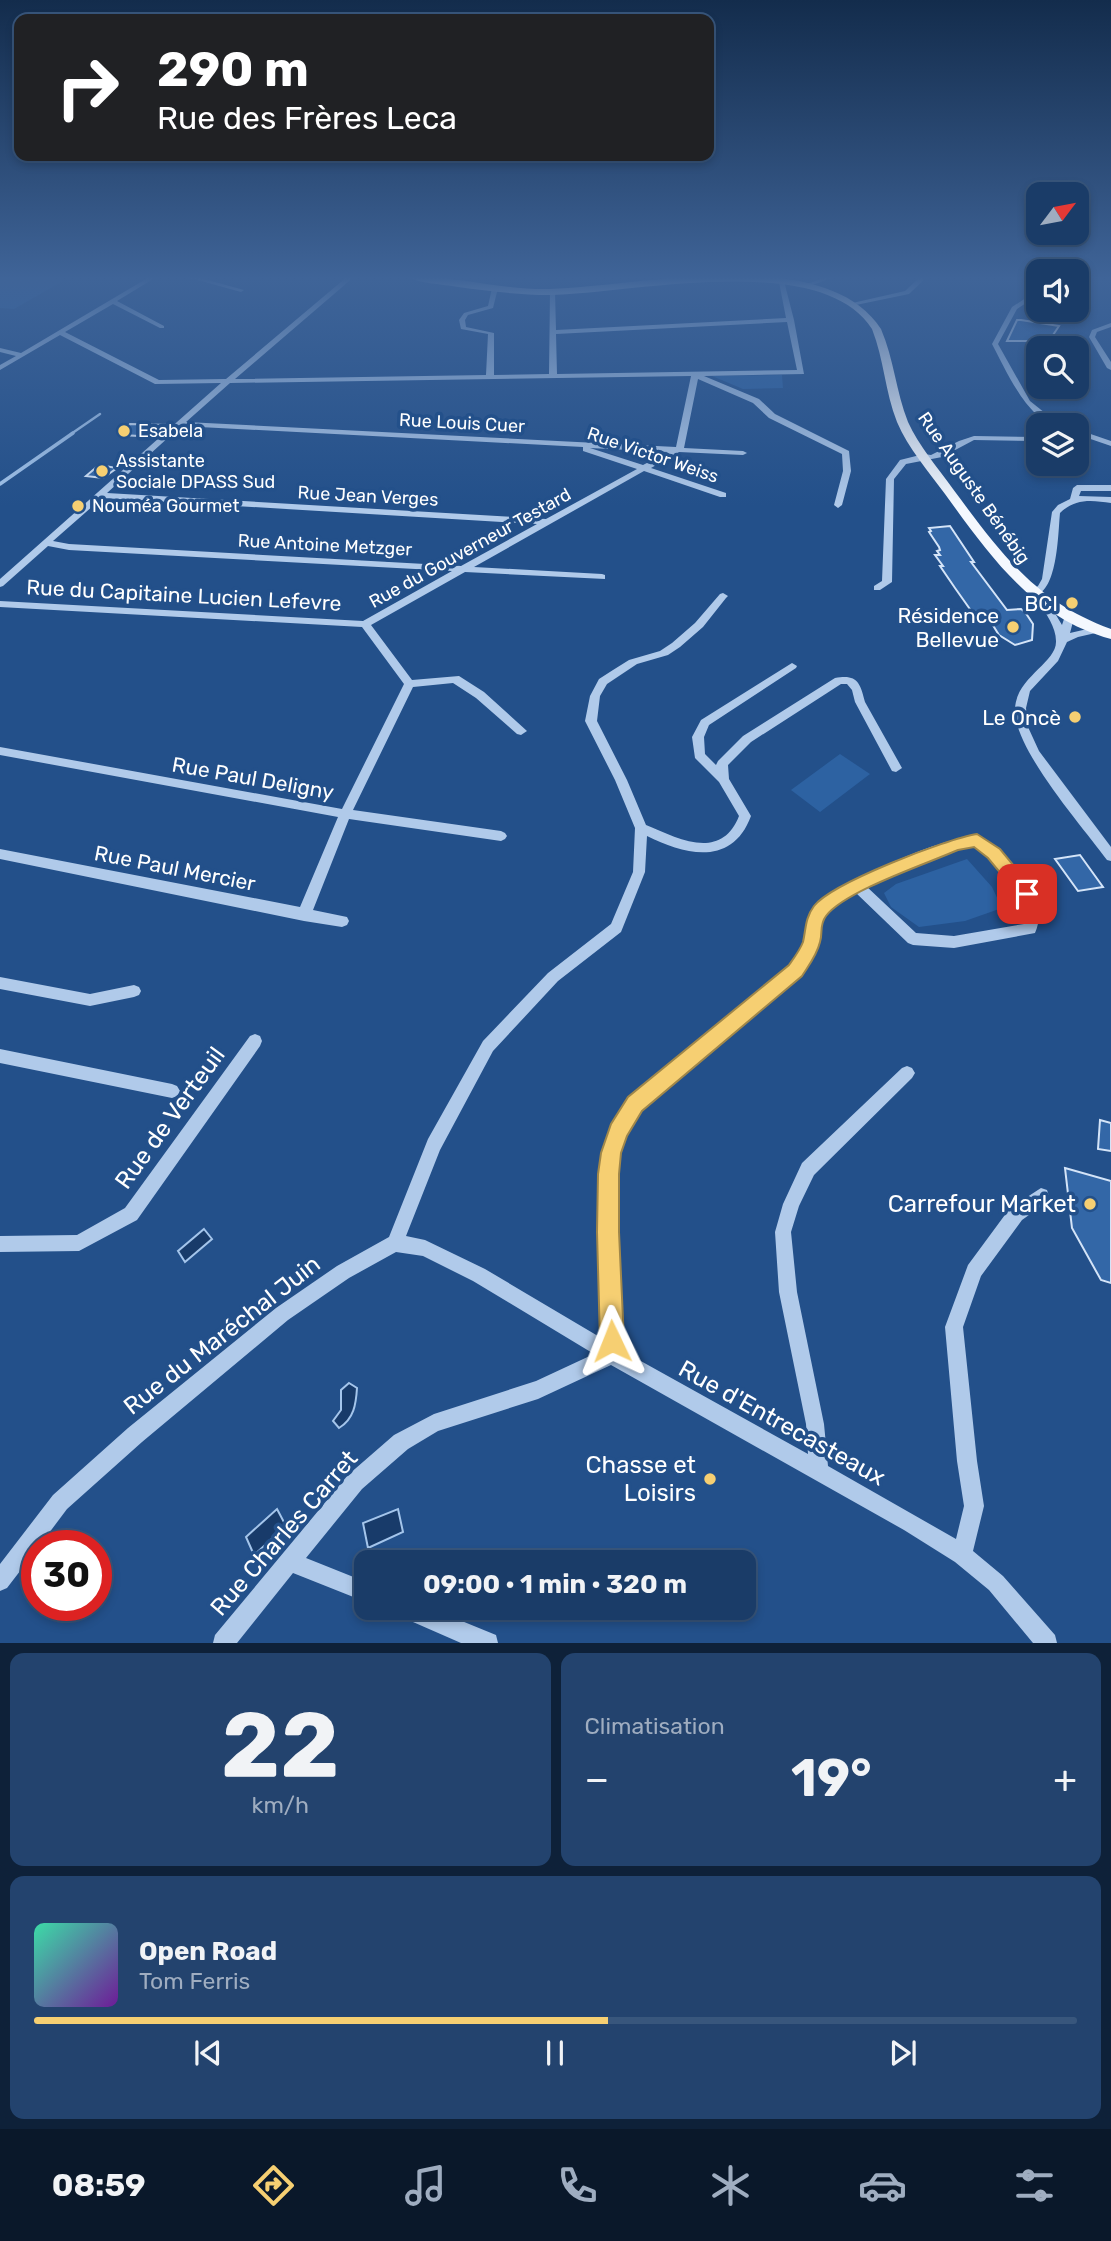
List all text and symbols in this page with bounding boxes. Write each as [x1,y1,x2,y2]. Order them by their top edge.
text: 290 m [157,40,309,98]
icon: right [42,42,133,133]
text: Rue des Frères Leca [157,99,457,137]
north arrow [1026,182,1088,245]
map controls [1026,182,1089,476]
button: sound [1026,259,1089,322]
button: search [1026,336,1089,399]
street label: Rue Auguste Bénébig [913,408,1035,568]
street label: Rue Louis Cuer [399,409,526,437]
button: layers [1026,413,1089,476]
place label: Esabela [138,420,203,442]
street label: Rue Victor Weiss [584,422,722,488]
marker: Esabela [116,423,132,439]
place label: Assistante Sociale DPASS Sud [116,450,275,493]
marker: Assistante Sociale DPASS Sud [94,463,110,479]
street label: Rue Jean Verges [297,481,439,511]
street label: Rue du Gouverneur Testard [365,483,575,613]
place label: Nouméa Gourmet [92,495,239,517]
marker: Nouméa Gourmet [70,498,86,514]
street label: Rue Antoine Metzger [237,529,413,561]
street label: Rue du Capitaine Lucien Lefevre [26,574,342,616]
place label: BCI [1024,591,1058,616]
marker: BCI [1064,595,1080,611]
place label: Résidence Bellevue [897,603,999,652]
marker: Résidence Bellevue [1005,619,1021,635]
place label: Le Oncè [982,705,1061,730]
marker: Le Oncè [1067,709,1083,725]
street label: Rue Paul Deligny [170,751,336,805]
street label: Rue Paul Mercier [92,840,258,896]
pin [997,864,1057,924]
icon: arrive [1008,875,1046,913]
street label: Rue de Verteuil [109,1042,231,1194]
place label: Carrefour Market [888,1190,1076,1218]
marker: Carrefour Market [1082,1196,1098,1212]
street label: Rue du Maréchal Juin [118,1250,326,1420]
position arrow [575,1304,649,1378]
street label: Rue d'Entrecasteaux [674,1355,890,1491]
street label: Rue Charles Carret [205,1445,363,1621]
place label: Chasse et Loisirs [586,1451,696,1507]
marker: Chasse et Loisirs [702,1471,718,1487]
speed limit sign: 30 [21,1530,112,1621]
text: 09:00 · 1 min · 320 m [423,1569,687,1600]
text: 22 [221,1691,339,1799]
text: Climatisation [585,1712,725,1740]
text: 19° [791,1747,872,1809]
text: − [585,1756,609,1802]
text: + [1053,1756,1077,1802]
text: km/h [252,1791,309,1819]
text: Open Road [139,1936,277,1967]
text: Tom Ferris [139,1967,250,1995]
icon: previous [189,2034,227,2072]
icon: pause [536,2034,574,2072]
icon: next [884,2034,922,2072]
icon: directions [249,2161,298,2210]
icon: music [401,2161,450,2210]
icon: phone [553,2161,602,2210]
icon: climate [706,2161,755,2210]
icon: car [858,2161,907,2210]
icon: filters [1010,2161,1059,2210]
text: 08:59 [52,2166,146,2204]

